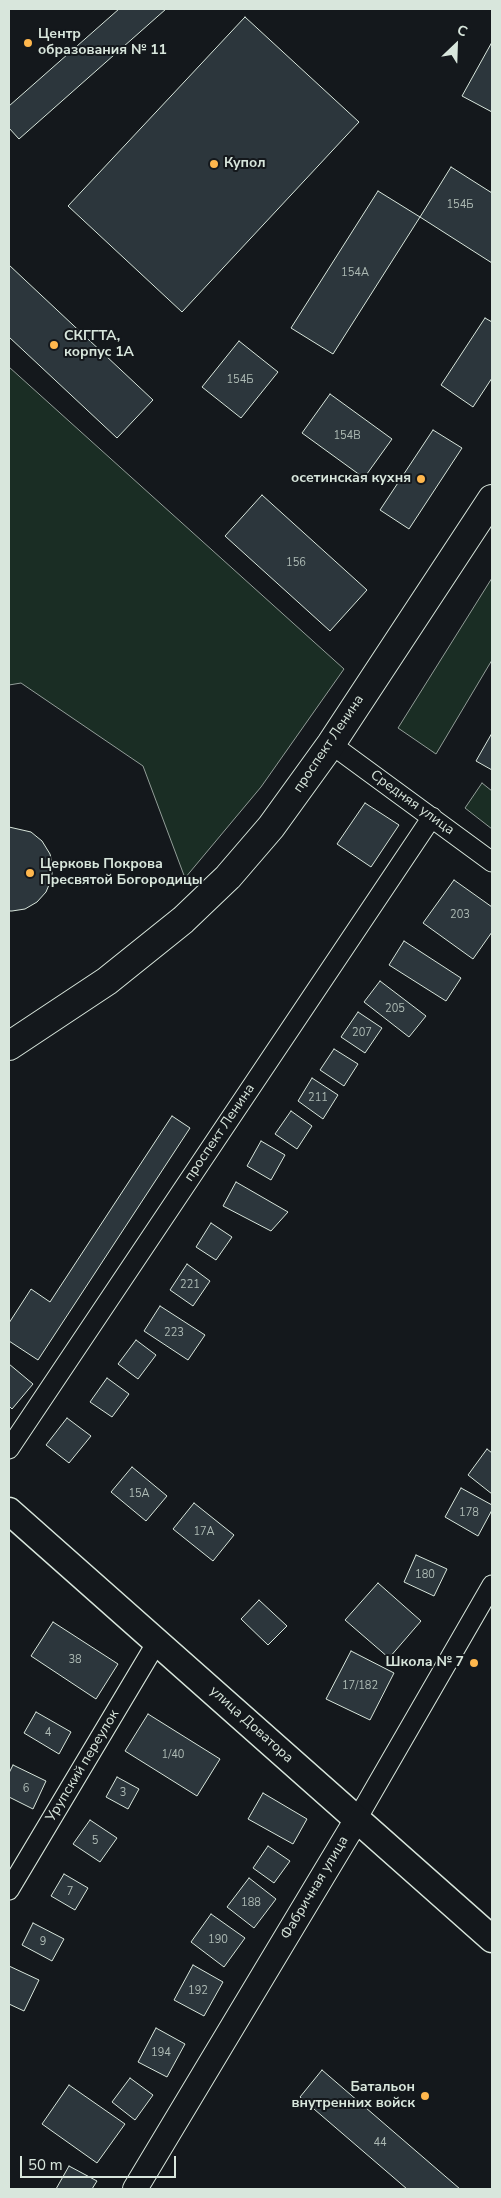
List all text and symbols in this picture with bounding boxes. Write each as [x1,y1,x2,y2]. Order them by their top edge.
north arrow [431,20,481,70]
text: С [454,20,471,41]
place label: Центр образования № 11 [38,27,167,59]
marker: Центр образования № 11 [22,37,34,49]
place label: Купол [224,156,266,172]
marker: Купол [208,158,220,170]
house number: 154Б [446,198,474,212]
house number: 154А [341,266,369,280]
place label: СКГГТА, корпус 1А [64,329,134,362]
marker: СКГГТА, корпус 1А [48,339,60,351]
house number: 154Б [226,373,254,387]
house number: 154В [333,429,361,443]
place label: осетинская кухня [291,471,411,487]
marker: осетинская кухня [415,473,427,485]
house number: 156 [286,556,306,570]
street label: проспект Ленина [290,692,368,796]
street label: Средняя улица [367,767,457,839]
place label: Церковь Покрова Пресвятой Богородицы [40,857,203,890]
marker: Церковь Покрова Пресвятой Богородицы [24,867,36,879]
house number: 203 [450,908,470,922]
house number: 205 [385,1002,405,1016]
house number: 207 [352,1026,372,1040]
street label: проспект Ленина [181,1081,259,1185]
house number: 211 [308,1091,328,1105]
house number: 221 [180,1278,200,1292]
house number: 223 [164,1326,184,1340]
house number: 15А [128,1487,150,1501]
house number: 178 [459,1506,479,1520]
house number: 17А [193,1525,215,1539]
house number: 180 [415,1568,435,1582]
house number: 38 [68,1653,82,1667]
place label: Школа № 7 [385,1655,464,1671]
marker: Школа № 7 [468,1657,480,1669]
house number: 17/182 [342,1679,378,1693]
street label: улица Доватора [206,1683,296,1767]
street label: Урупский переулок [43,1707,123,1825]
house number: 4 [45,1726,51,1740]
house number: 1/40 [162,1748,184,1762]
house number: 6 [23,1782,29,1796]
house number: 3 [120,1786,126,1800]
street label: Фабричная улица [278,1833,352,1943]
house number: 5 [92,1834,98,1848]
house number: 7 [67,1885,73,1899]
house number: 188 [241,1896,261,1910]
house number: 190 [208,1933,228,1947]
house number: 9 [40,1935,46,1949]
house number: 192 [188,1984,208,1998]
house number: 194 [151,2046,171,2060]
place label: Батальон внутренних войск [291,2080,415,2112]
marker: Батальон внутренних войск [419,2090,431,2102]
house number: 44 [373,2136,387,2150]
scale bar [22,2146,179,2178]
text: 50 m [28,2155,63,2175]

